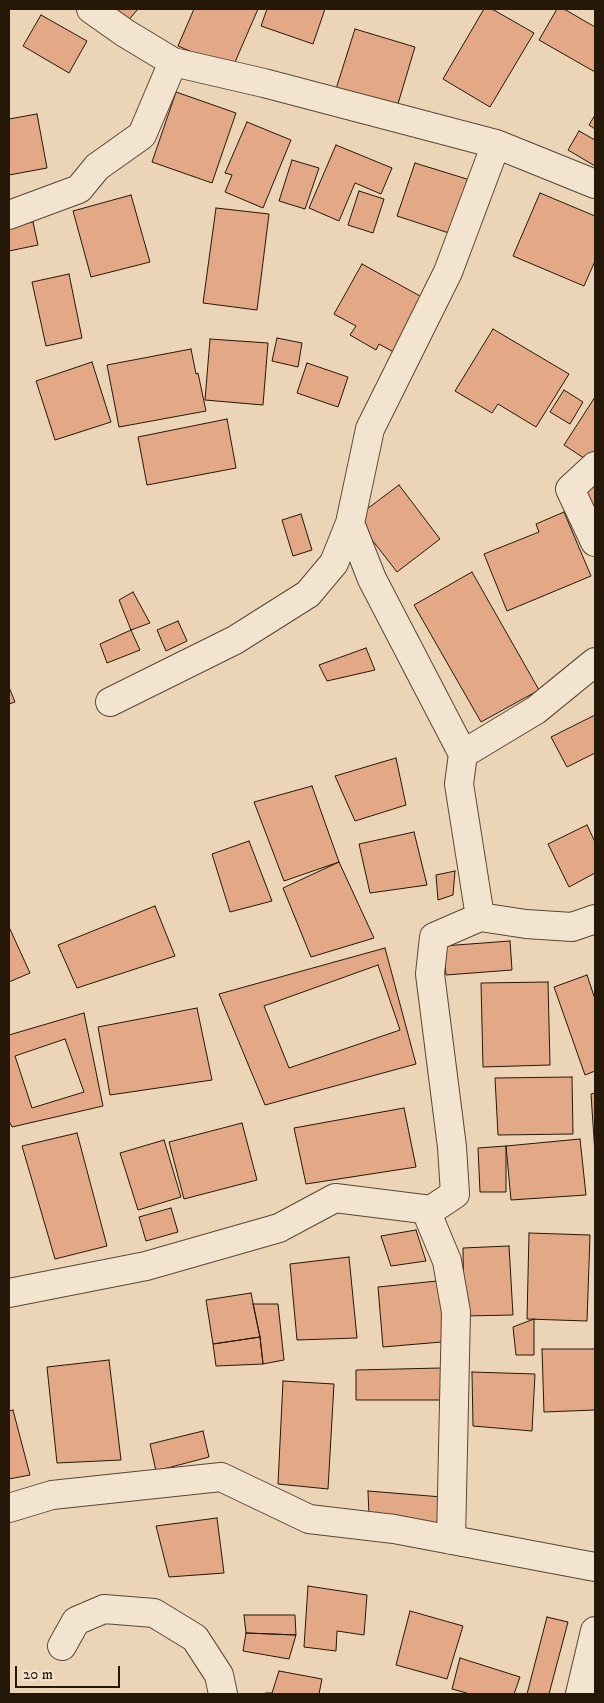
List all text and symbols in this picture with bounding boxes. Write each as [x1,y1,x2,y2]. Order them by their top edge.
scale bar [18,1656,122,1688]
text: 20 m [23,1665,53,1684]

